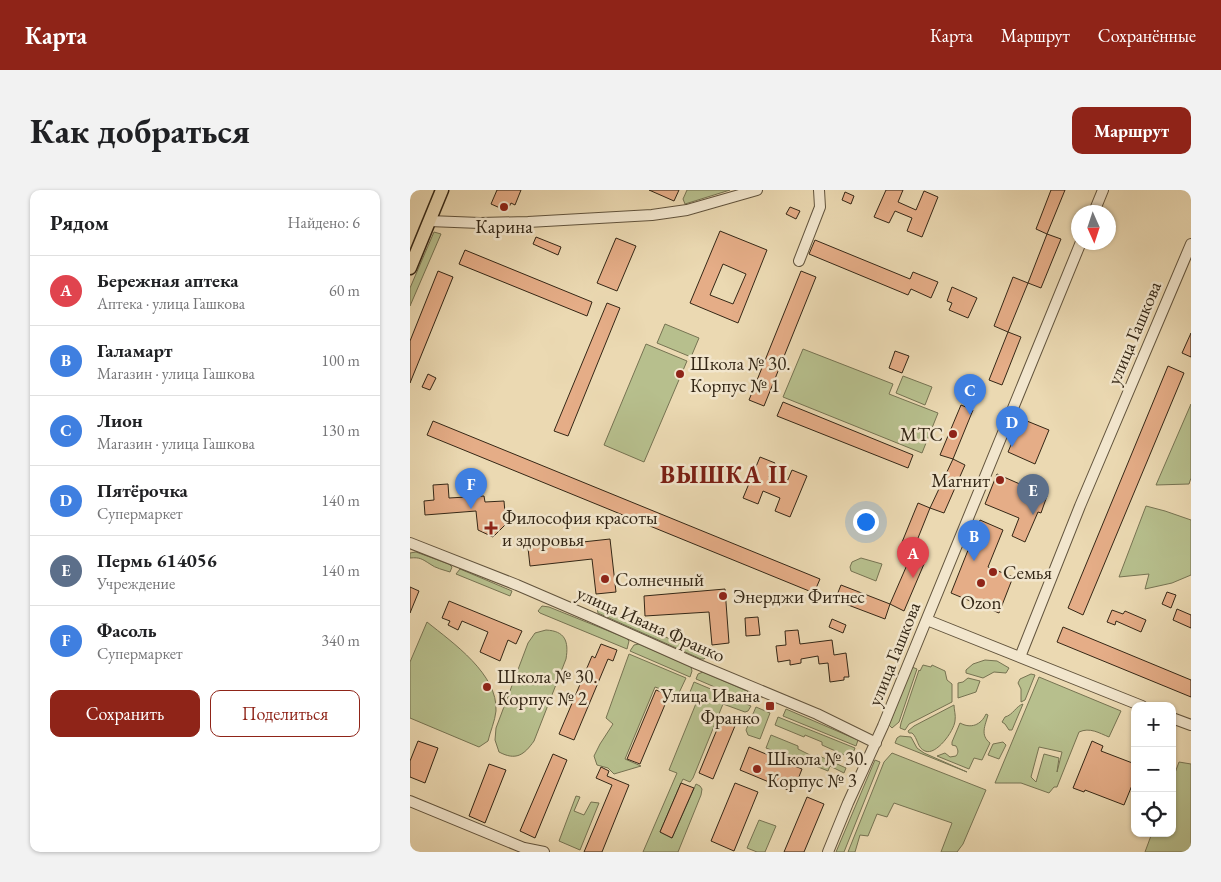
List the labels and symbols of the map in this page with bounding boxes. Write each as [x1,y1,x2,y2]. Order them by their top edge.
marker: Карина [498,201,510,213]
north arrow [1071,205,1116,250]
place label: Карина [475,214,533,239]
street label: улица Гашкова [1101,277,1167,389]
place label: Школа № 30. Корпус № 1 [690,351,791,398]
marker: Школа № 30. Корпус № 1 [674,368,686,380]
pin: C [954,374,986,415]
pin: D [996,406,1028,447]
place label: МТС [900,422,943,447]
marker: МТС [947,428,959,440]
district label: ВЫШКА II [660,459,788,490]
pin: F [455,468,487,509]
place label: Магнит [931,468,990,493]
marker: Магнит [994,474,1006,486]
pin: E [1017,474,1049,515]
place label: Философия красоты и здоровья [502,505,658,552]
your location [853,509,879,535]
pin: B [958,520,990,561]
marker: Философия красоты и здоровья [484,521,498,535]
pin: A [897,537,929,578]
place label: Семья [1003,560,1052,585]
marker: Семья [987,566,999,578]
place label: Солнечный [615,567,704,592]
marker: Солнечный [599,573,611,585]
marker: Ozon [975,577,987,589]
street label: улица Ивана Франко [573,580,729,668]
place label: Энерджи Фитнес [733,584,865,609]
marker: Энерджи Фитнес [717,590,729,602]
place label: Ozon [960,590,1002,615]
street label: улица Гашкова [862,598,926,710]
place label: Школа № 30. Корпус № 2 [497,664,598,711]
marker: Школа № 30. Корпус № 2 [481,681,493,693]
place label: Улица Ивана Франко [660,683,760,730]
marker: Улица Ивана Франко [764,700,776,712]
place label: Школа № 30. Корпус № 3 [767,746,868,793]
marker: Школа № 30. Корпус № 3 [751,763,763,775]

